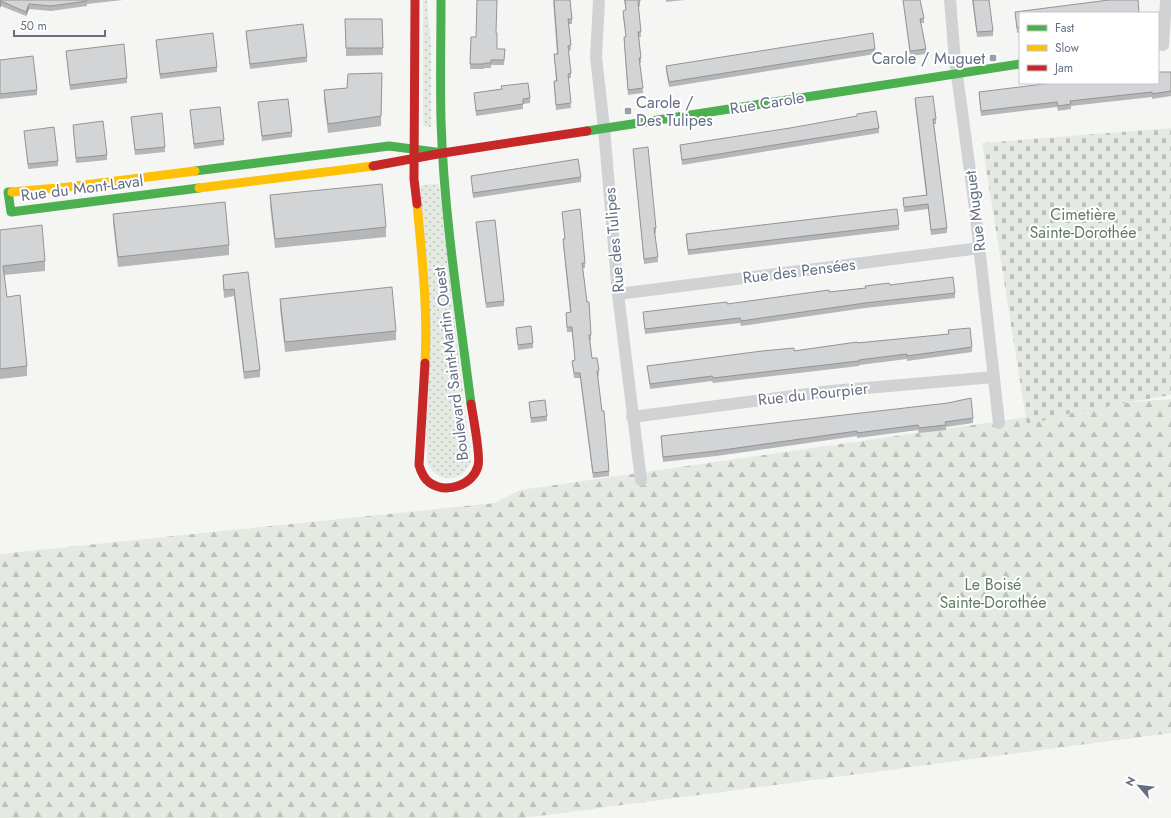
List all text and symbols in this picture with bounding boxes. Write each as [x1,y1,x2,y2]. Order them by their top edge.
scale bar [14,12,105,38]
legend [1019,12,1159,84]
text: 50 m [20,17,47,35]
text: Fast [1055,19,1074,37]
text: Slow [1055,39,1080,57]
place label: Carole / Muguet [872,47,985,70]
marker: Carole / Muguet [988,53,998,63]
text: Jam [1053,59,1073,77]
street label: Rue Carole [728,86,806,120]
place label: Carole / Des Tulipes [636,91,713,132]
marker: Carole / Des Tulipes [623,106,633,116]
street label: Rue du Mont-Laval [19,169,145,207]
street label: Rue Muguet [959,169,991,253]
street label: Rue des Tulipes [598,187,630,293]
park label: Cimetière Sainte-Dorothée [1030,203,1136,244]
street label: Rue des Pensées [741,253,857,289]
street label: Boulevard Saint-Martin Ouest [428,266,474,462]
street label: Rue du Pourpier [757,377,870,411]
park label: Le Boisé Sainte-Dorothée [940,573,1046,614]
north arrow [1119,766,1159,806]
text: N [1121,774,1139,789]

